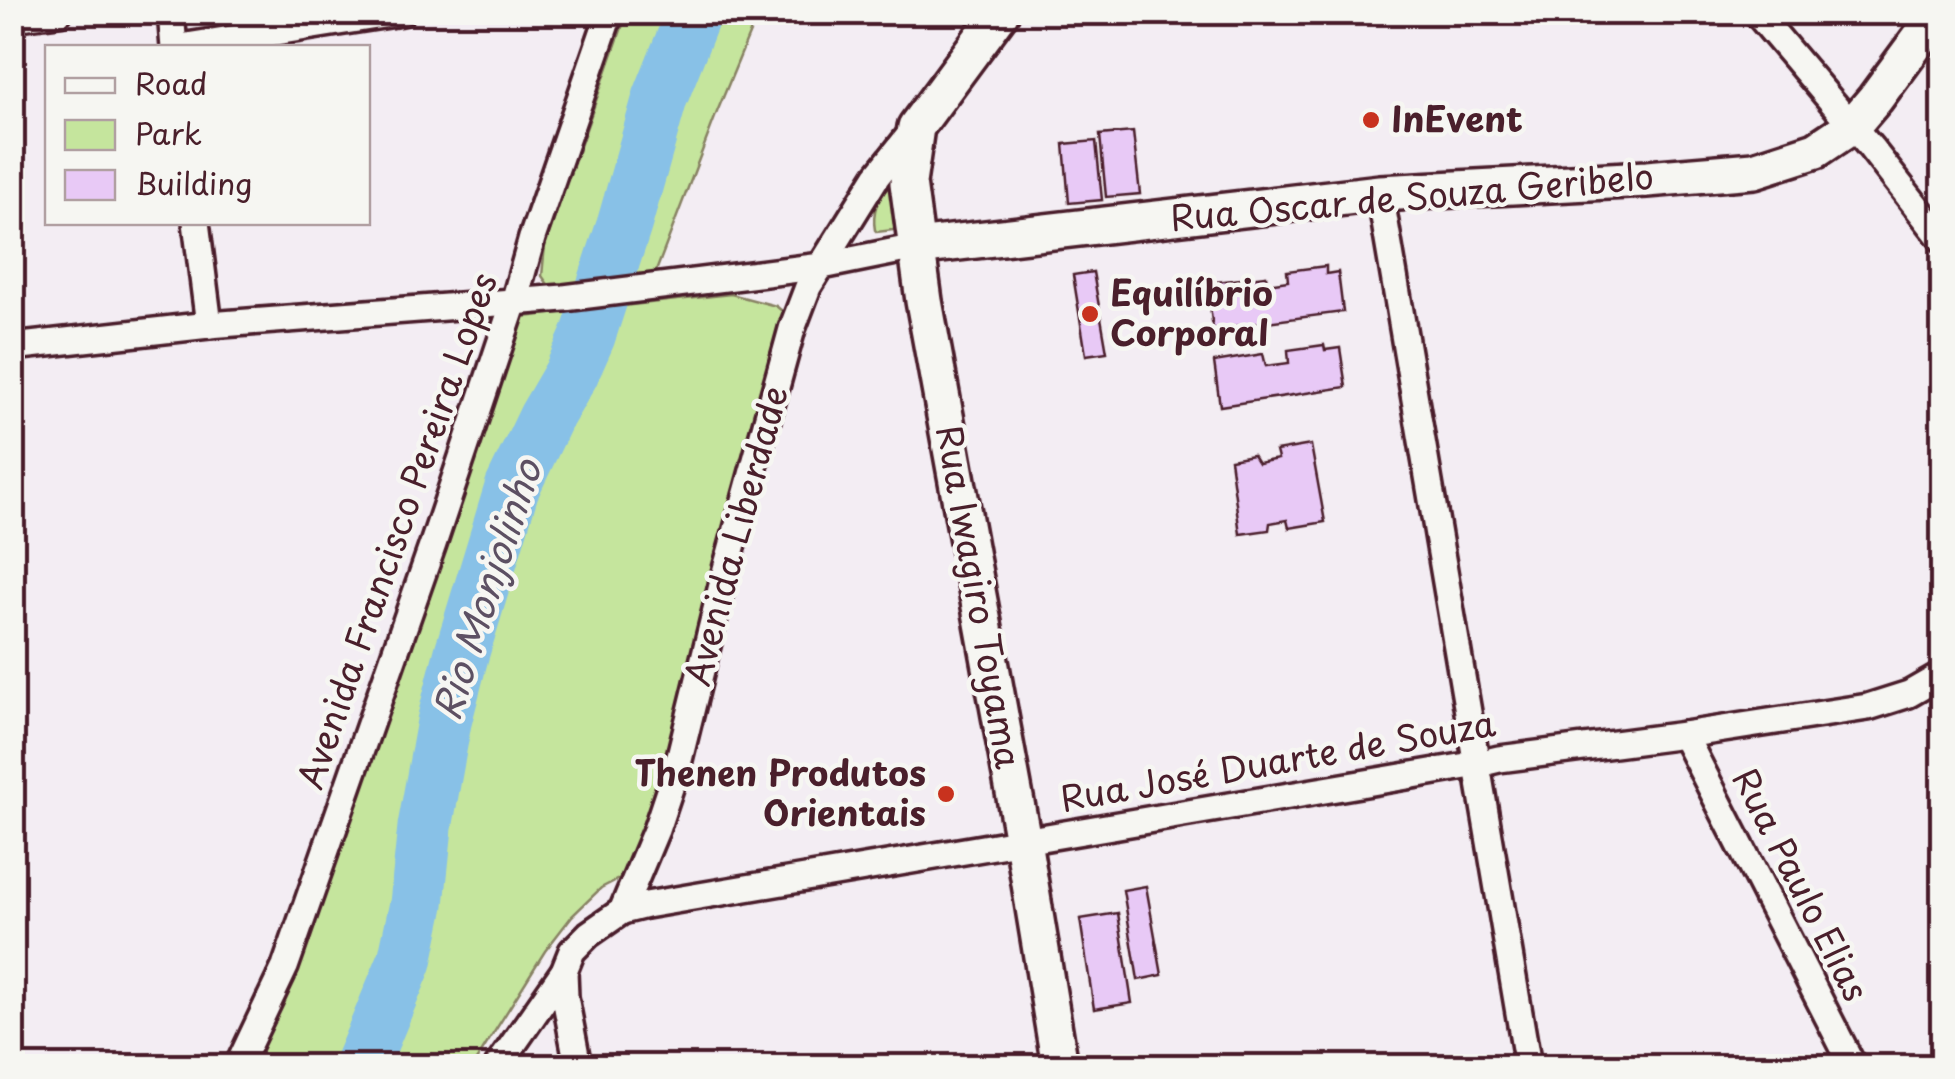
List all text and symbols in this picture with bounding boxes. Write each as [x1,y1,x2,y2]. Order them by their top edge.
legend [45,45,370,225]
text: Road [135,60,208,105]
place label: InEvent [1391,91,1523,144]
marker: InEvent [1360,109,1382,131]
text: Park [135,110,202,155]
street label: Rua Oscar de Souza Geribelo [1168,148,1656,243]
text: Building [135,160,252,205]
street label: Avenida Francisco Pereira Lopes [282,265,509,795]
place label: Equilíbrio Corporal [1110,265,1273,358]
marker: Equilíbrio Corporal [1079,303,1101,325]
street label: Avenida Liberdade [669,380,800,691]
street label: Rua Iwagiro Toyama [924,421,1037,772]
water label: Rio Monjolinho [417,451,555,726]
street label: Rua José Duarte de Souza [1056,695,1499,824]
place label: Thenen Produtos Orientais [635,745,926,838]
street label: Rua Paulo Elias [1721,758,1884,1010]
marker: Thenen Produtos Orientais [935,783,957,805]

